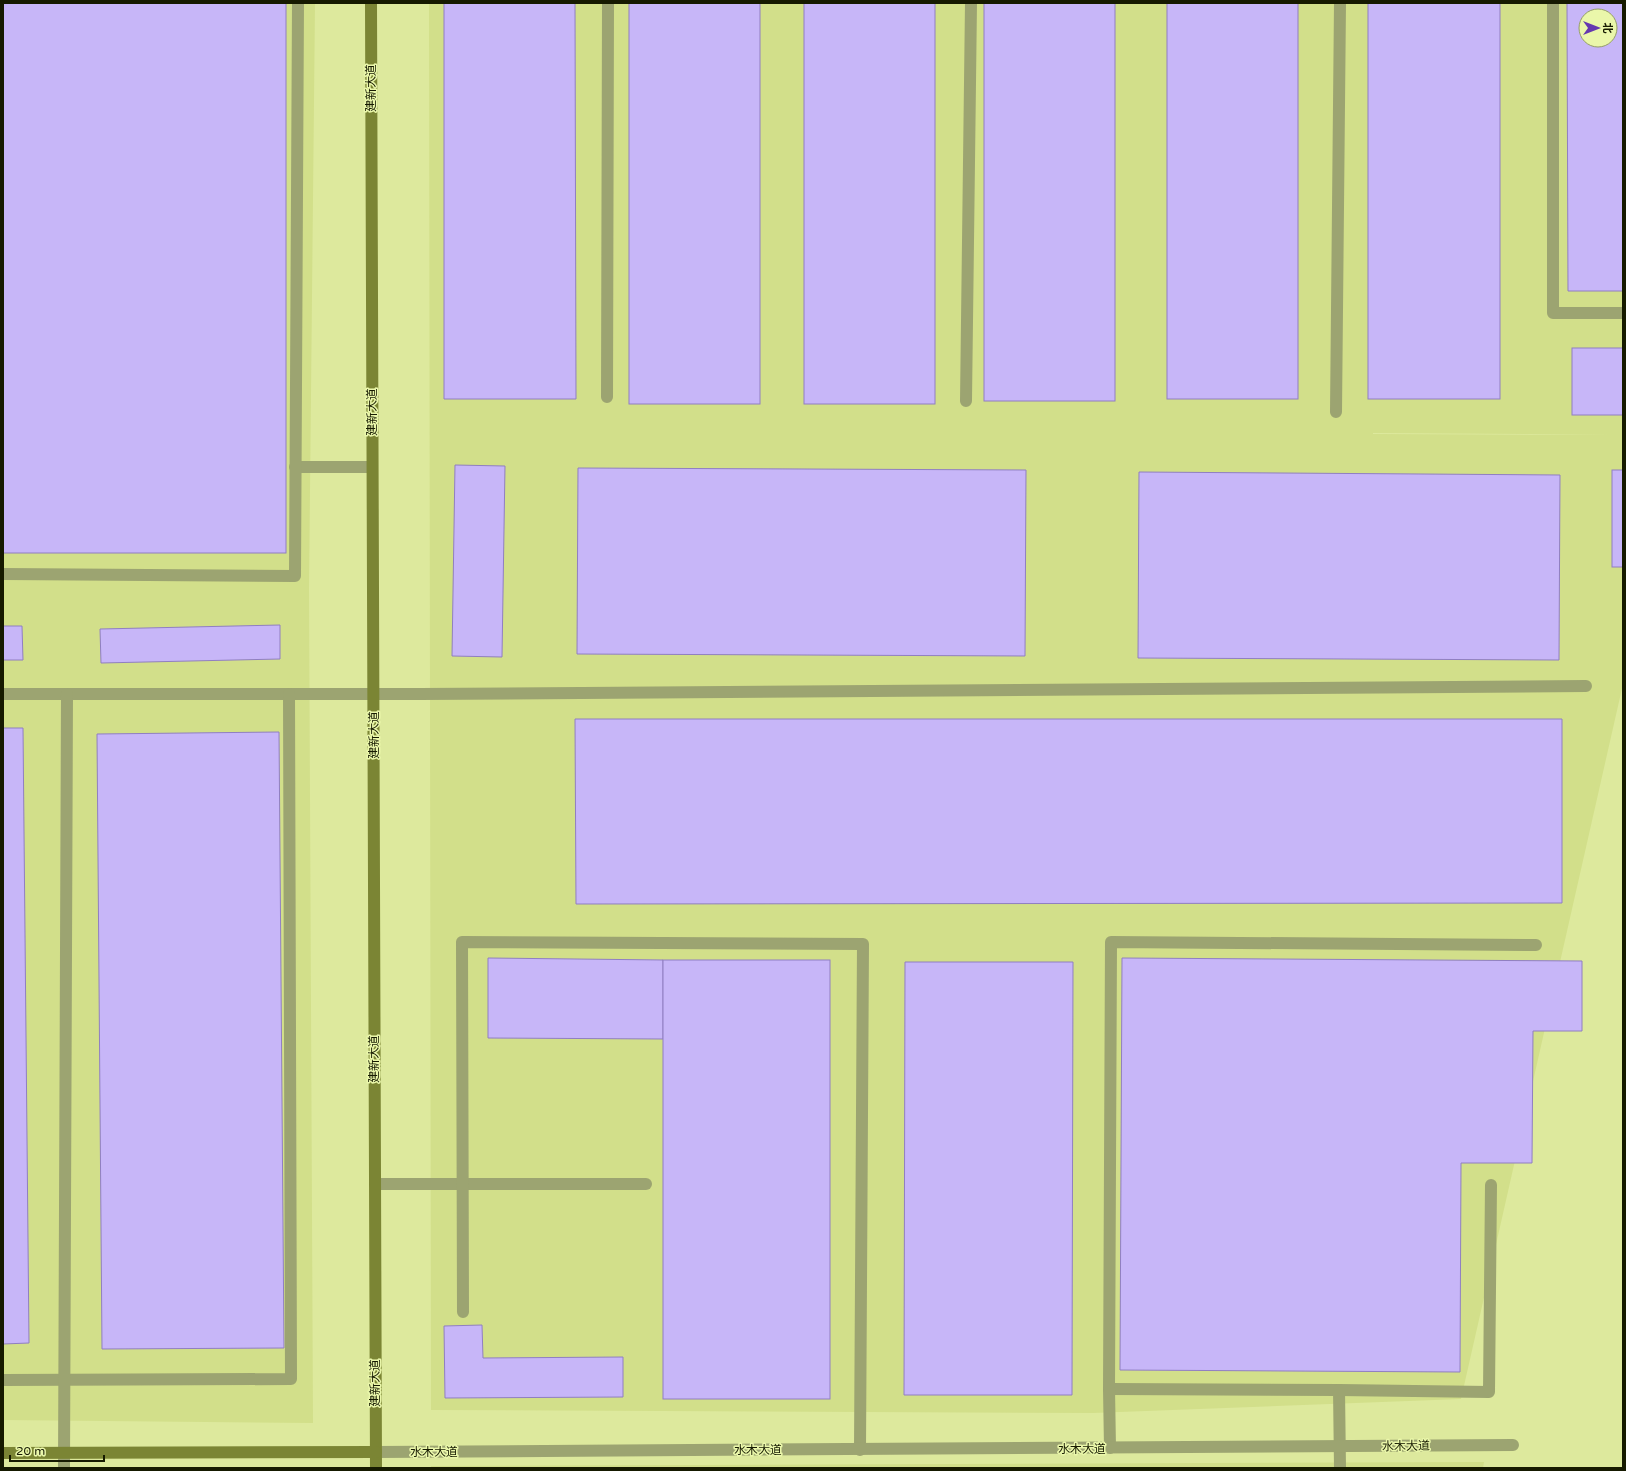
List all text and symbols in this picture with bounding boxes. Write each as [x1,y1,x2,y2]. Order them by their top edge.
north arrow [1578,8,1618,48]
text: 北 [1601,23,1614,34]
street label: 建新大道 [364,64,378,112]
street label: 建新大道 [365,388,379,436]
street label: 建新大道 [367,711,381,759]
street label: 建新大道 [367,1035,381,1083]
street label: 建新大道 [368,1359,382,1407]
scale bar [10,1437,104,1463]
street label: 水木大道 [1382,1439,1430,1453]
street label: 水木大道 [1058,1442,1106,1456]
street label: 水木大道 [734,1443,782,1457]
text: 20 m [16,1444,45,1458]
street label: 水木大道 [410,1445,458,1459]

